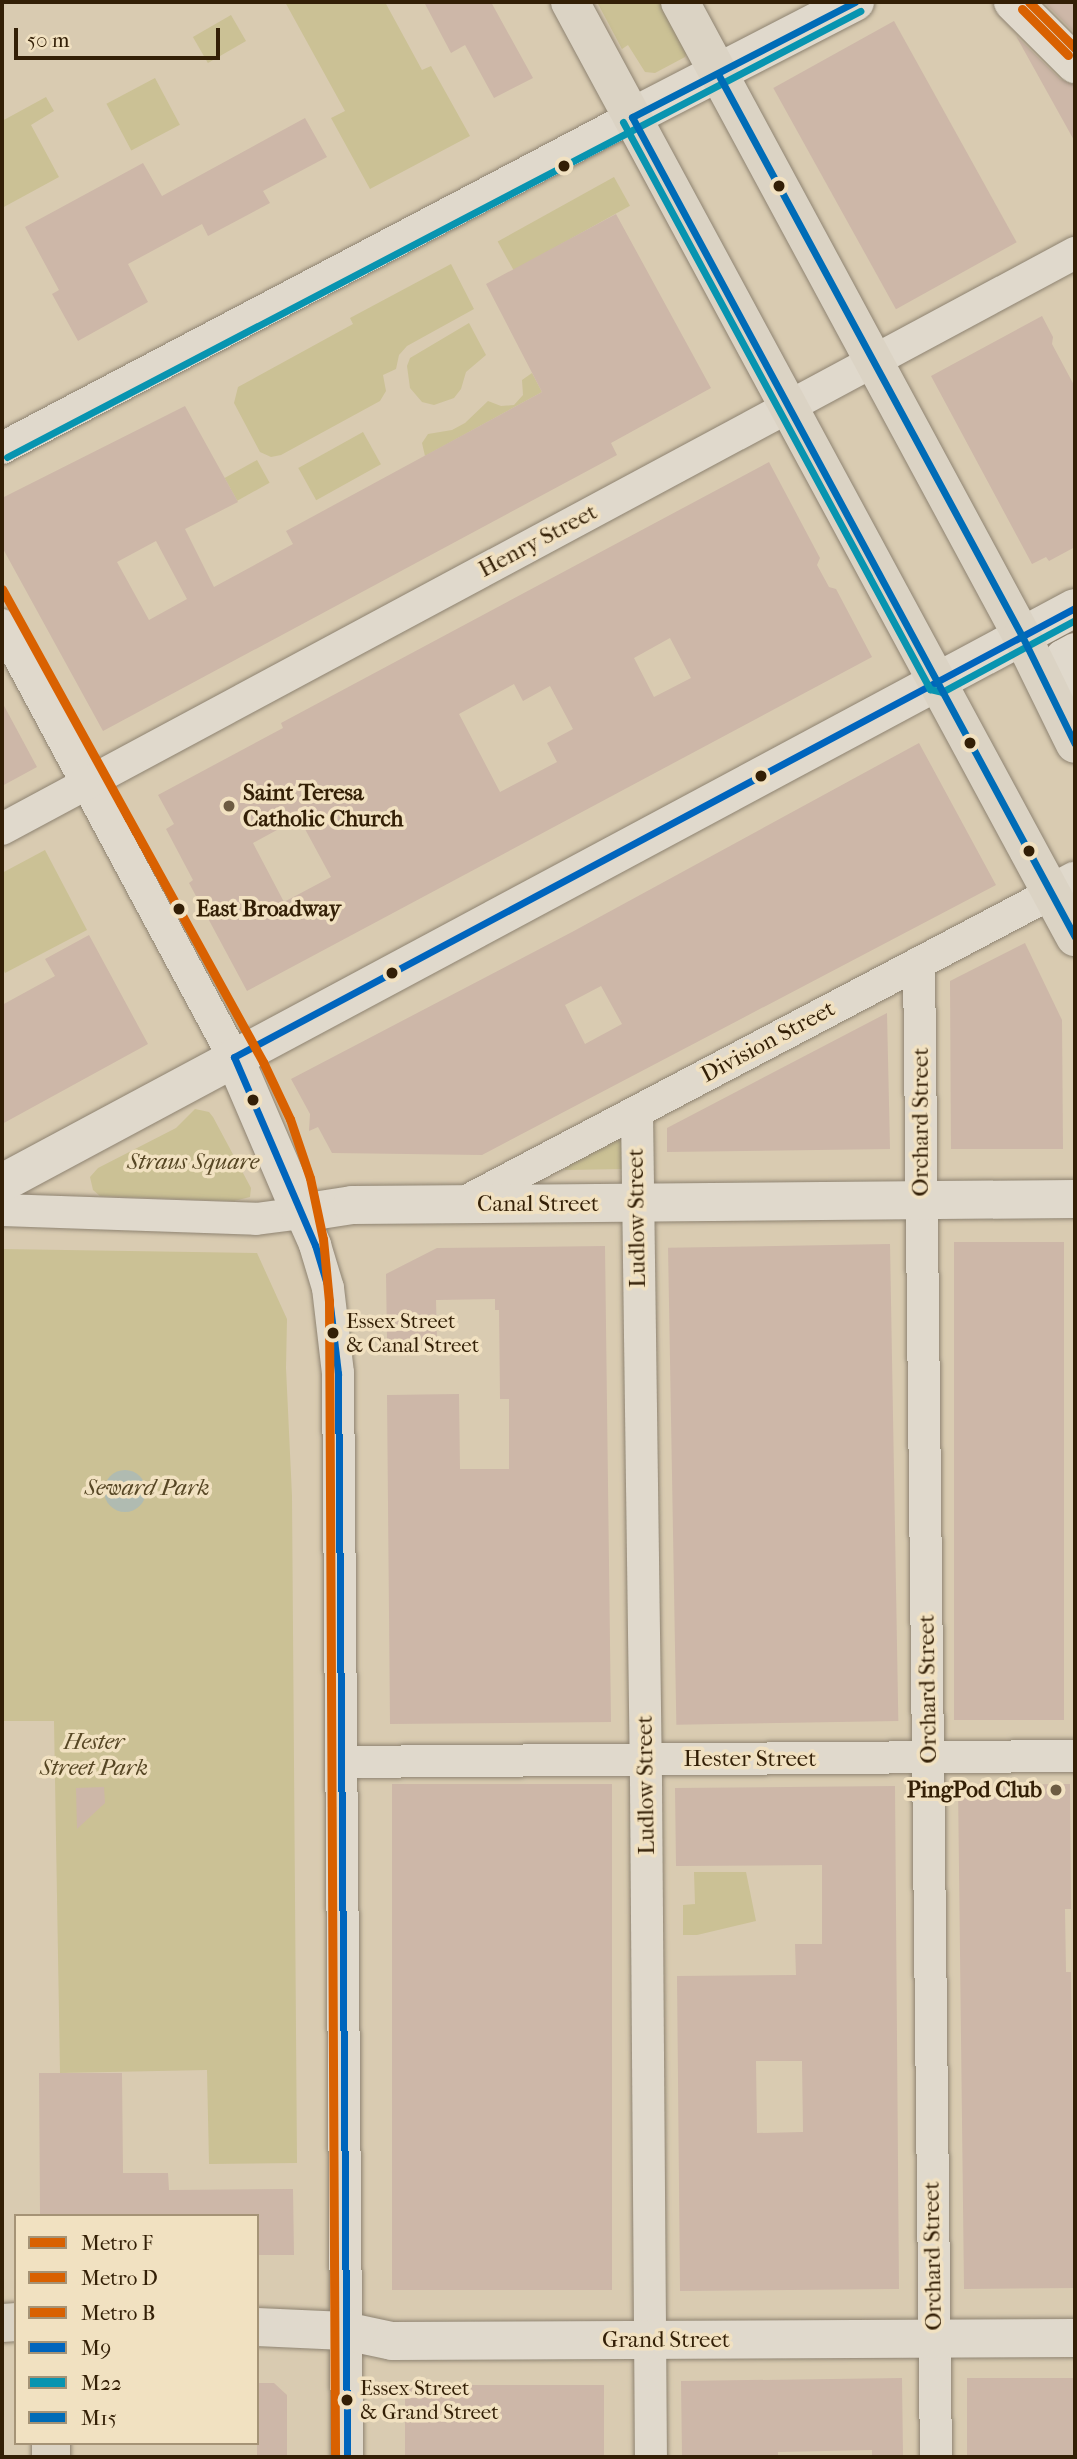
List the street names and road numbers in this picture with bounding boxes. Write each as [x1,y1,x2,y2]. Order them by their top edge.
street label: Henry Street [474,498,602,584]
street label: Division Street [696,995,840,1089]
street label: Orchard Street [907,1047,935,1197]
street label: Ludlow Street [622,1148,652,1288]
street label: Canal Street [477,1190,599,1218]
street label: Orchard Street [913,1614,943,1764]
street label: Ludlow Street [631,1715,661,1855]
street label: Hester Street [684,1745,816,1773]
street label: Orchard Street [918,2181,948,2331]
street label: Grand Street [602,2326,730,2354]

